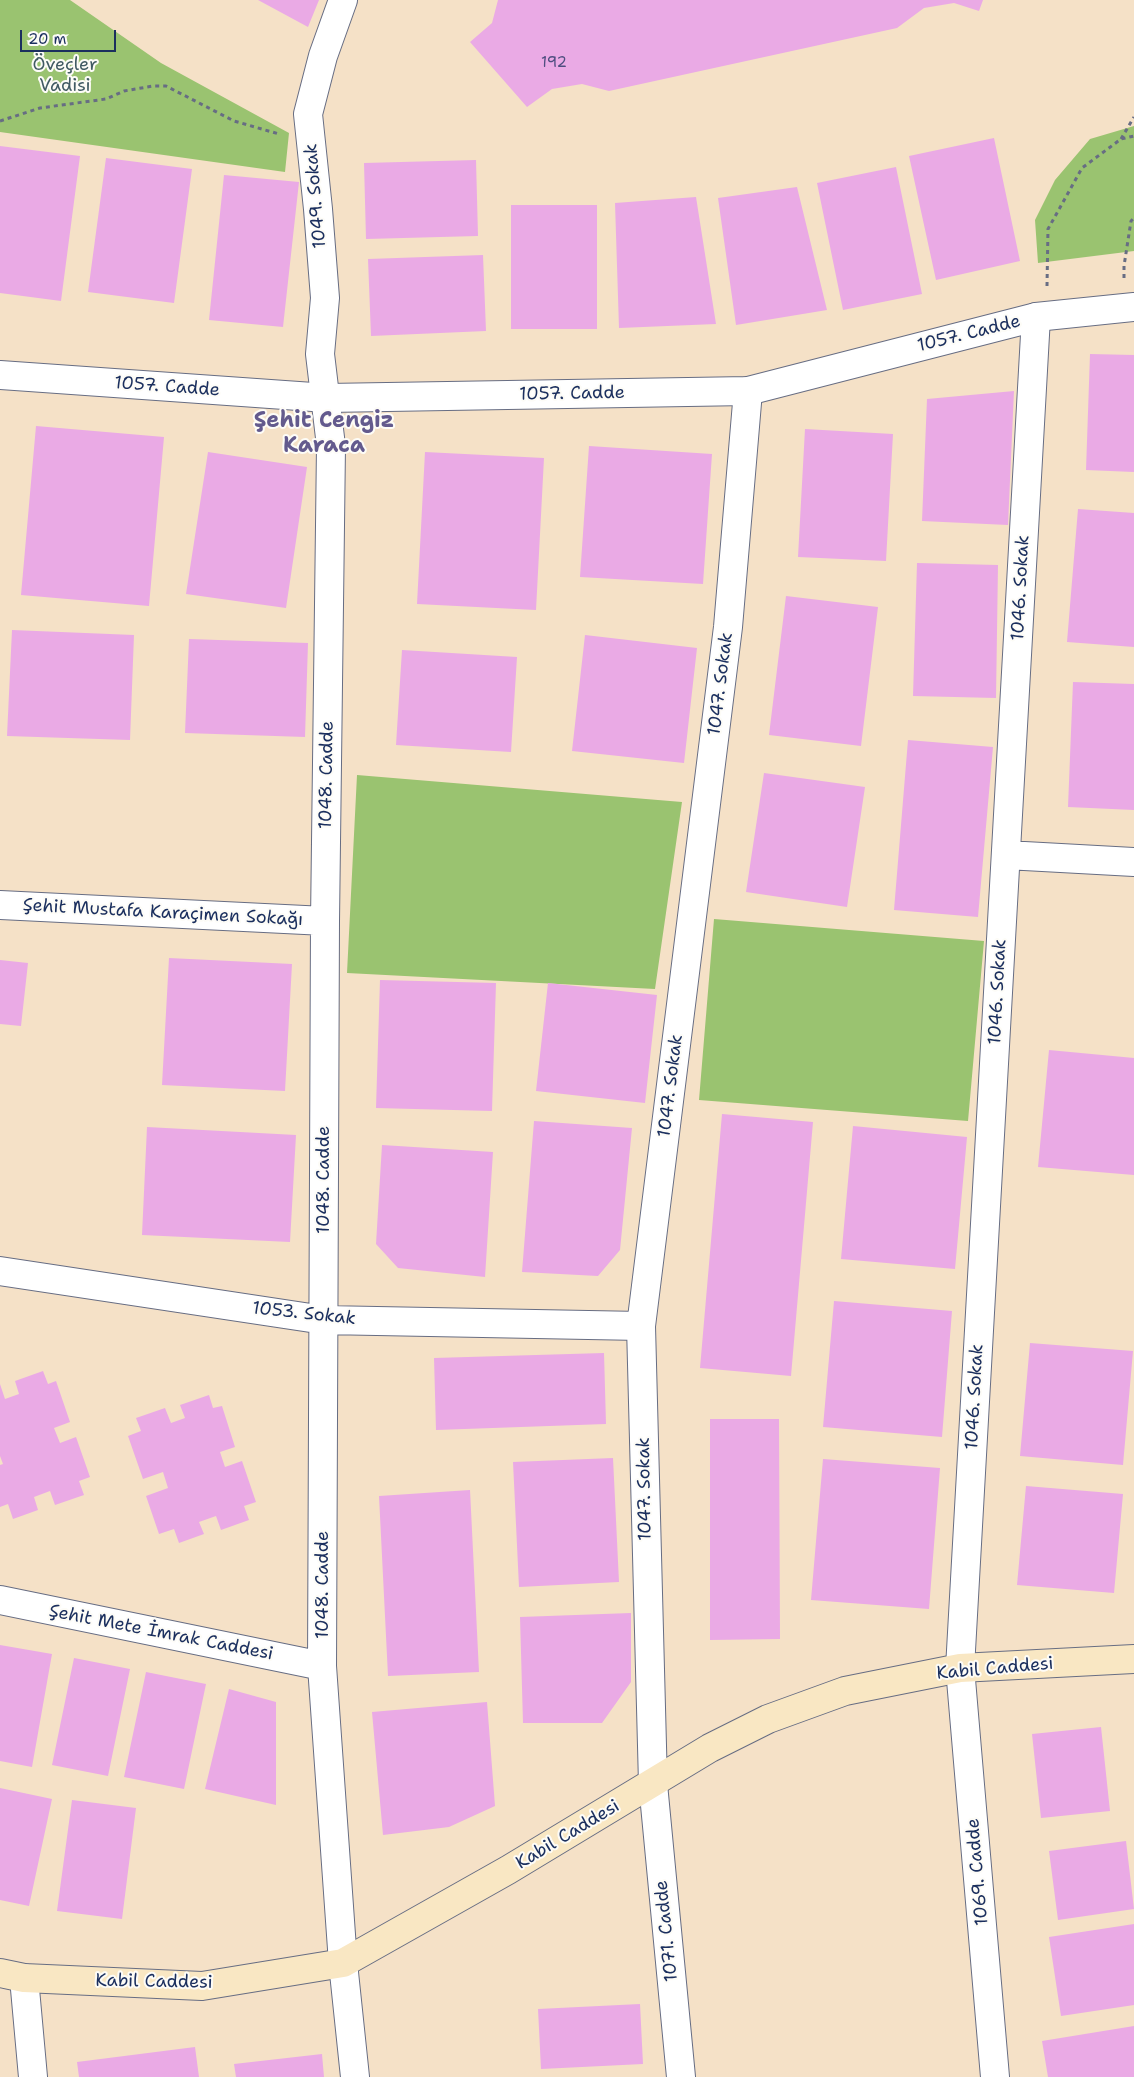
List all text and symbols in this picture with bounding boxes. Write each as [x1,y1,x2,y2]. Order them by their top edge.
scale bar [22,20,119,52]
text: 20 m [28,29,67,49]
park label: Öveçler Vadisi [33,54,97,96]
house number: 192 [541,54,567,72]
street label: 1049. Sokak [301,143,331,249]
street label: 1057. Cadde [915,311,1023,357]
street label: 1057. Cadde [114,373,220,401]
street label: 1057. Cadde [519,382,625,406]
district label: Şehit Cengiz Karaca [254,408,394,460]
street label: 1046. Sokak [1007,535,1035,641]
street label: 1047. Sokak [704,631,738,737]
street label: 1048. Cadde [315,721,339,829]
street label: Şehit Mustafa Karaçimen Sokağı [22,895,304,931]
street label: 1046. Sokak [984,939,1012,1045]
street label: 1047. Sokak [654,1033,688,1139]
street label: 1048. Cadde [313,1126,335,1234]
street label: 1053. Sokak [251,1298,357,1330]
street label: 1046. Sokak [961,1344,989,1450]
street label: 1047. Sokak [633,1437,657,1541]
street label: 1048. Cadde [312,1531,334,1639]
street label: Şehit Mete İmrak Caddesi [47,1601,275,1665]
street label: Kabil Caddesi [936,1653,1054,1685]
street label: Kabil Caddesi [512,1796,624,1874]
street label: 1069. Cadde [963,1817,993,1927]
street label: 1071. Cadde [651,1879,683,1983]
street label: Kabil Caddesi [95,1970,213,1994]

